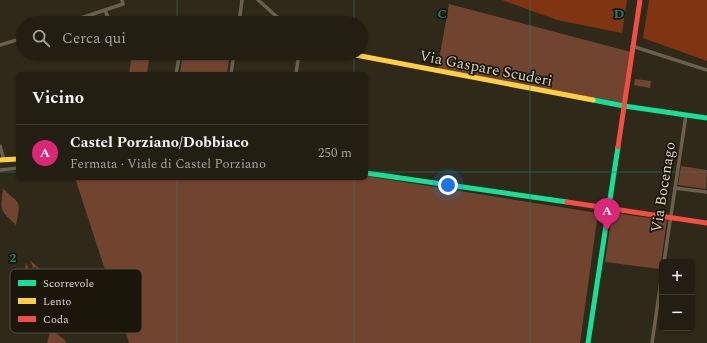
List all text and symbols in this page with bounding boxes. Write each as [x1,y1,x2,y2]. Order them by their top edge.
text: C [437,4,447,24]
text: D [614,4,624,24]
search box [16,16,368,60]
icon: search [30,27,52,49]
text: Cerca qui [62,27,126,50]
street label: Via Gaspare Scuderi [417,44,554,93]
text: Vicino [32,85,84,111]
text: Castel Porziano/Dobbiaco [70,131,249,154]
street label: Via Bocenago [645,140,682,234]
text: A [40,143,50,163]
text: 250 m [318,143,352,163]
text: Fermata · Viale di Castel Porziano [70,154,266,174]
your location [438,175,458,195]
pin: A [594,198,620,231]
text: 2 [9,248,17,268]
map controls [659,259,695,331]
button: + [659,259,695,295]
legend [10,269,142,333]
text: Scorrevole [43,275,94,292]
text: Lento [43,293,72,310]
button: − [659,295,695,331]
text: Coda [43,311,69,328]

